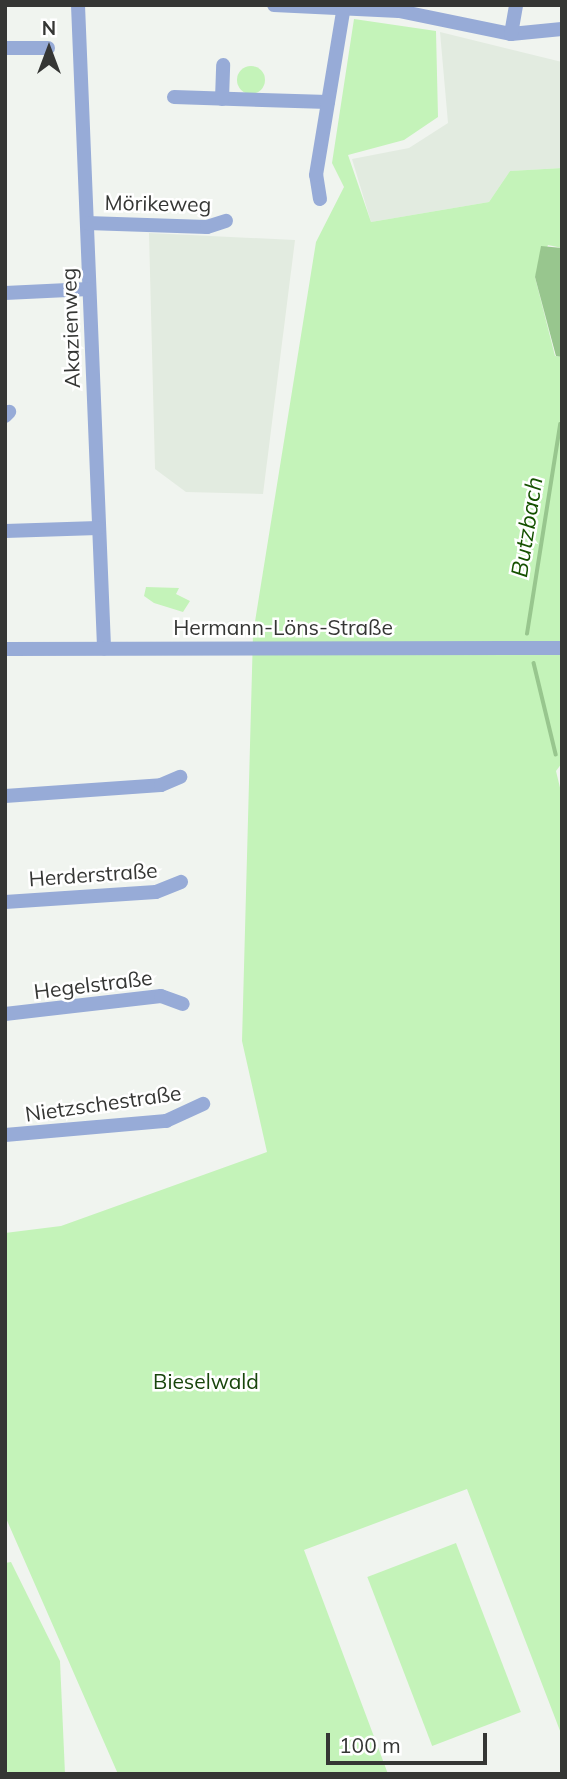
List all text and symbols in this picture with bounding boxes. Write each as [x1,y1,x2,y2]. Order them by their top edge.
north arrow [14,14,84,84]
text: N [42,16,56,40]
street label: Mörikeweg [104,189,212,217]
street label: Akazienweg [55,267,85,389]
water label: Butzbach [505,475,549,579]
street label: Hermann-Löns-Straße [173,614,393,640]
street label: Herderstraße [28,857,158,891]
street label: Hegelstraße [32,964,154,1004]
street label: Nietzschestraße [23,1080,183,1126]
park label: Bieselwald [153,1368,259,1394]
scale bar [329,1720,490,1764]
text: 100 m [339,1732,401,1758]

